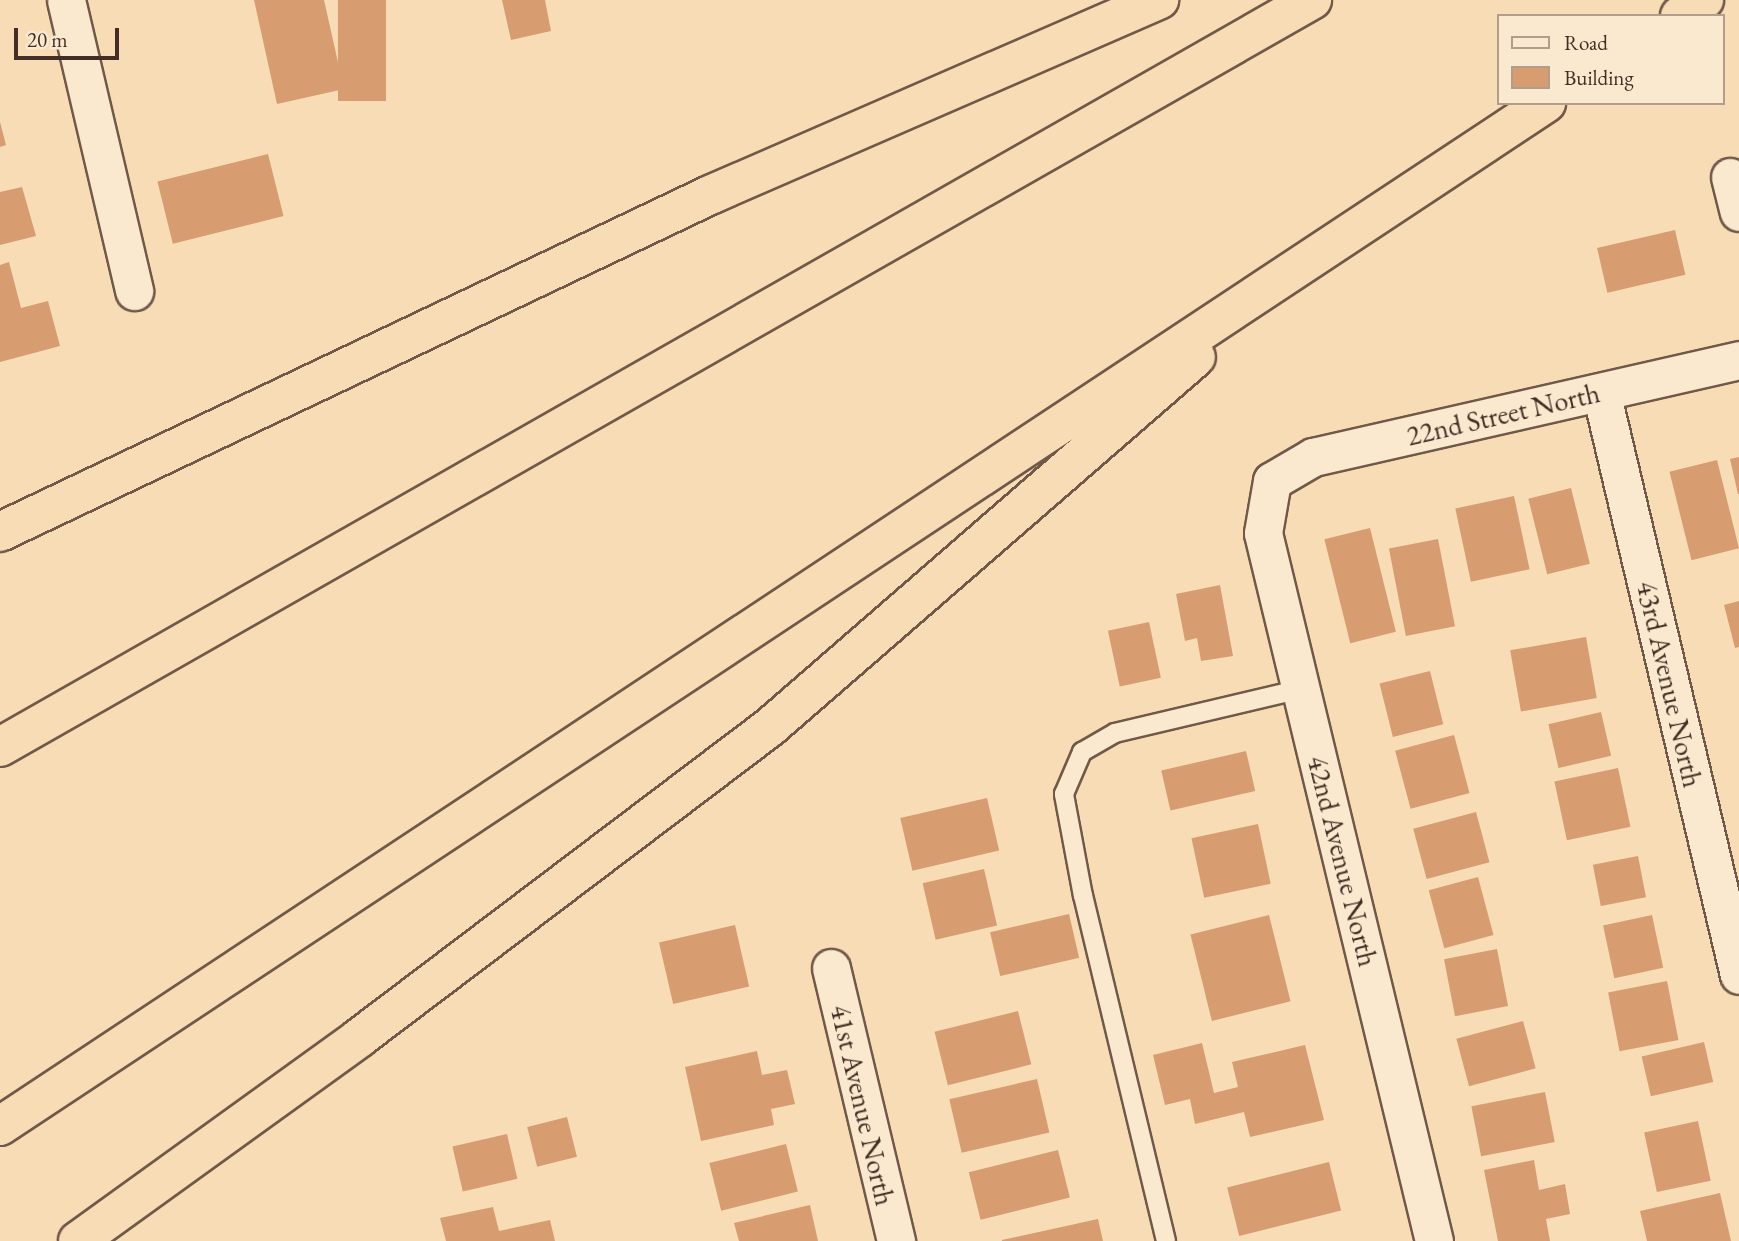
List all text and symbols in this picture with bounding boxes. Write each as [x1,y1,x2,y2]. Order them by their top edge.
scale bar [18,14,122,58]
legend [1498,14,1725,105]
text: 20 m [27,26,68,53]
text: Road [1564,29,1608,56]
text: Building [1564,64,1634,91]
street label: 22nd Street North [1403,375,1603,453]
street label: 43rd Avenue North [1630,578,1710,790]
street label: 42nd Avenue North [1301,752,1385,970]
street label: 41st Avenue North [824,1001,902,1209]

